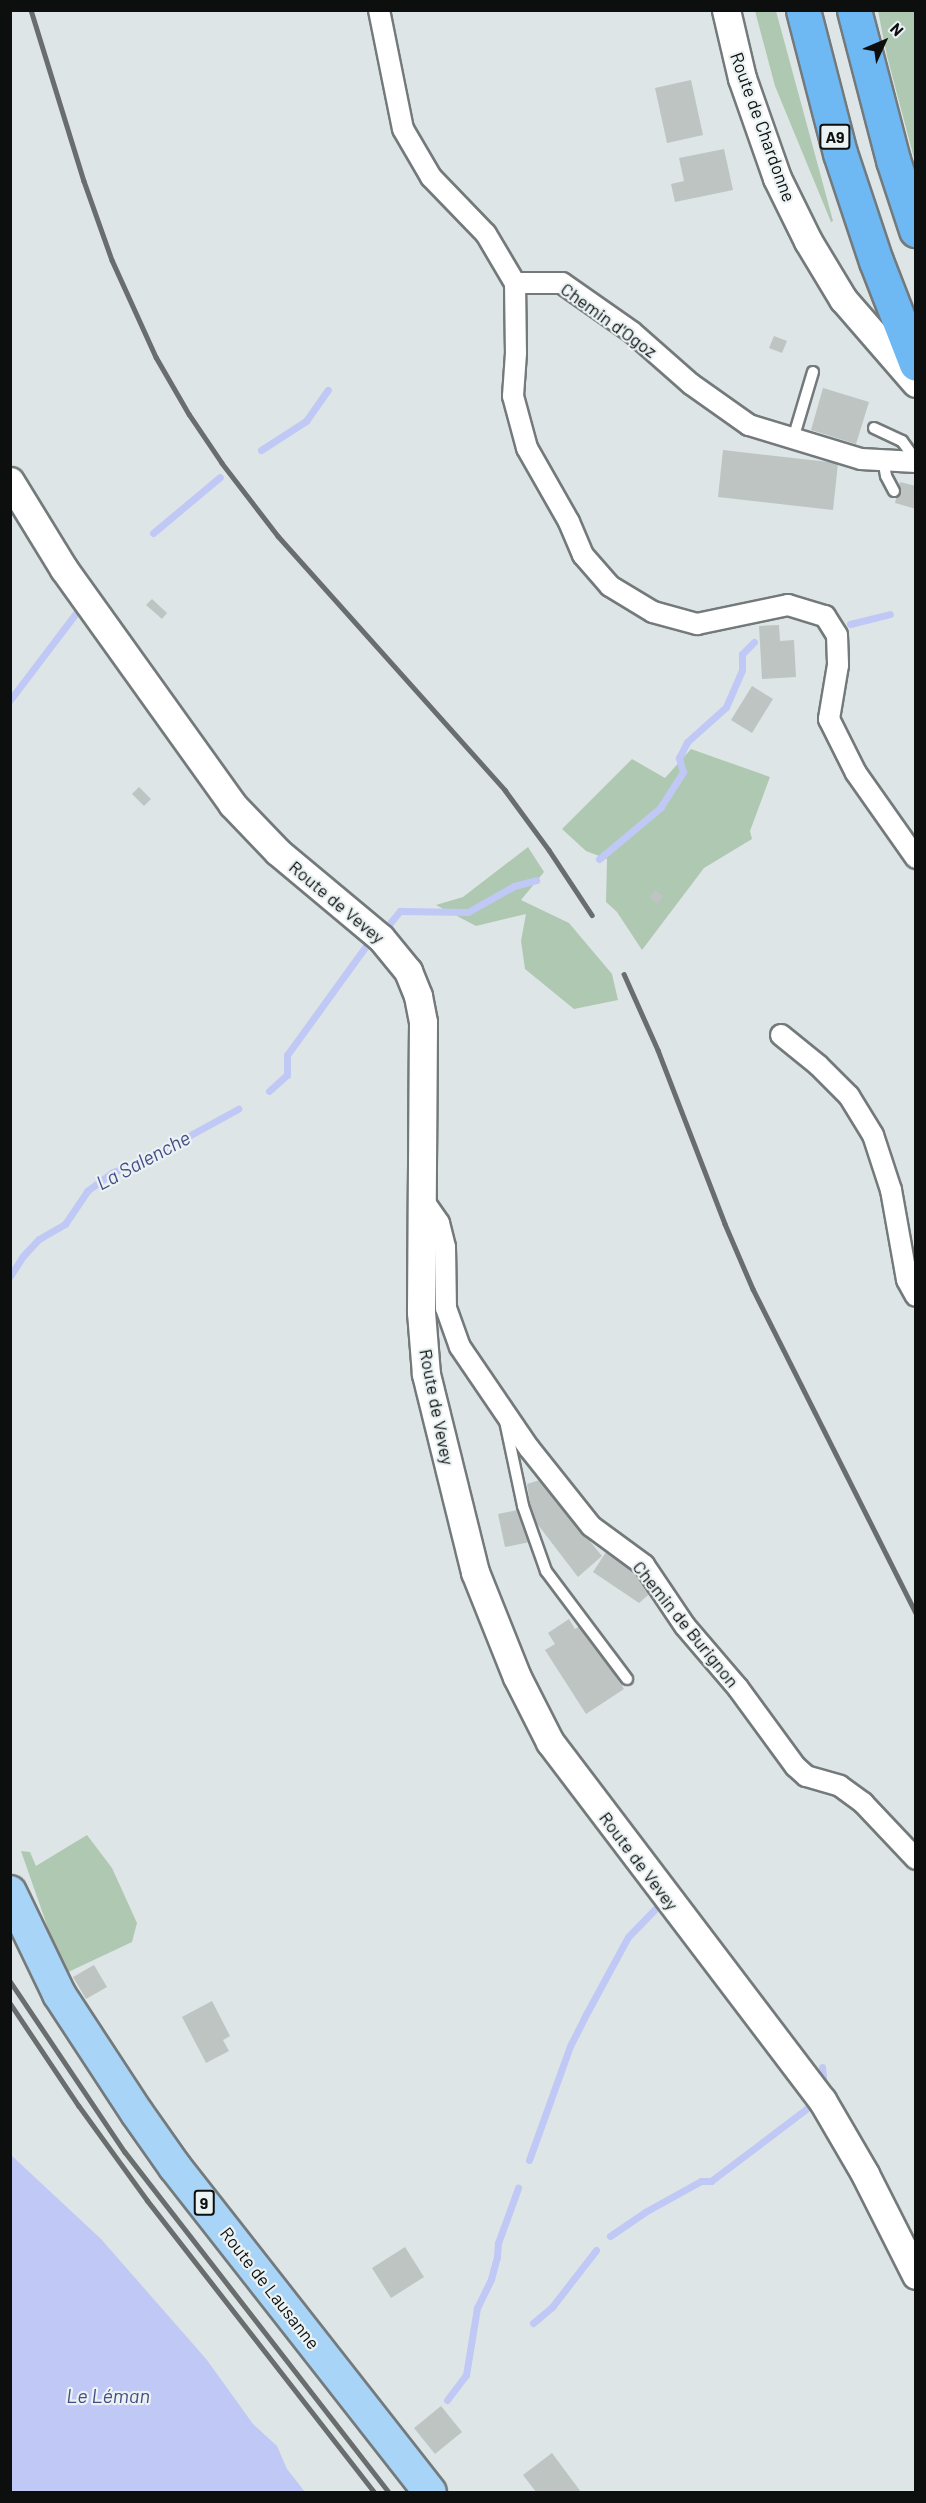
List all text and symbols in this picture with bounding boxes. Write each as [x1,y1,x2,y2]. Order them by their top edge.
north arrow [854,12,914,72]
text: N [887,19,908,40]
street label: Route de Chardonne [726,49,800,205]
road number: A9 [818,124,852,150]
street label: Chemin d'Ogoz [557,278,661,362]
street label: Route de Vevey [285,856,389,948]
water label: La Salenche [92,1125,194,1195]
street label: Route de Vevey [415,1347,459,1467]
street label: Chemin de Burignon [628,1556,744,1692]
street label: Route de Vevey [595,1807,683,1915]
road number: 9 [194,2190,214,2216]
street label: Route de Lausanne [216,2223,324,2353]
water label: Le Léman [66,2383,150,2407]

